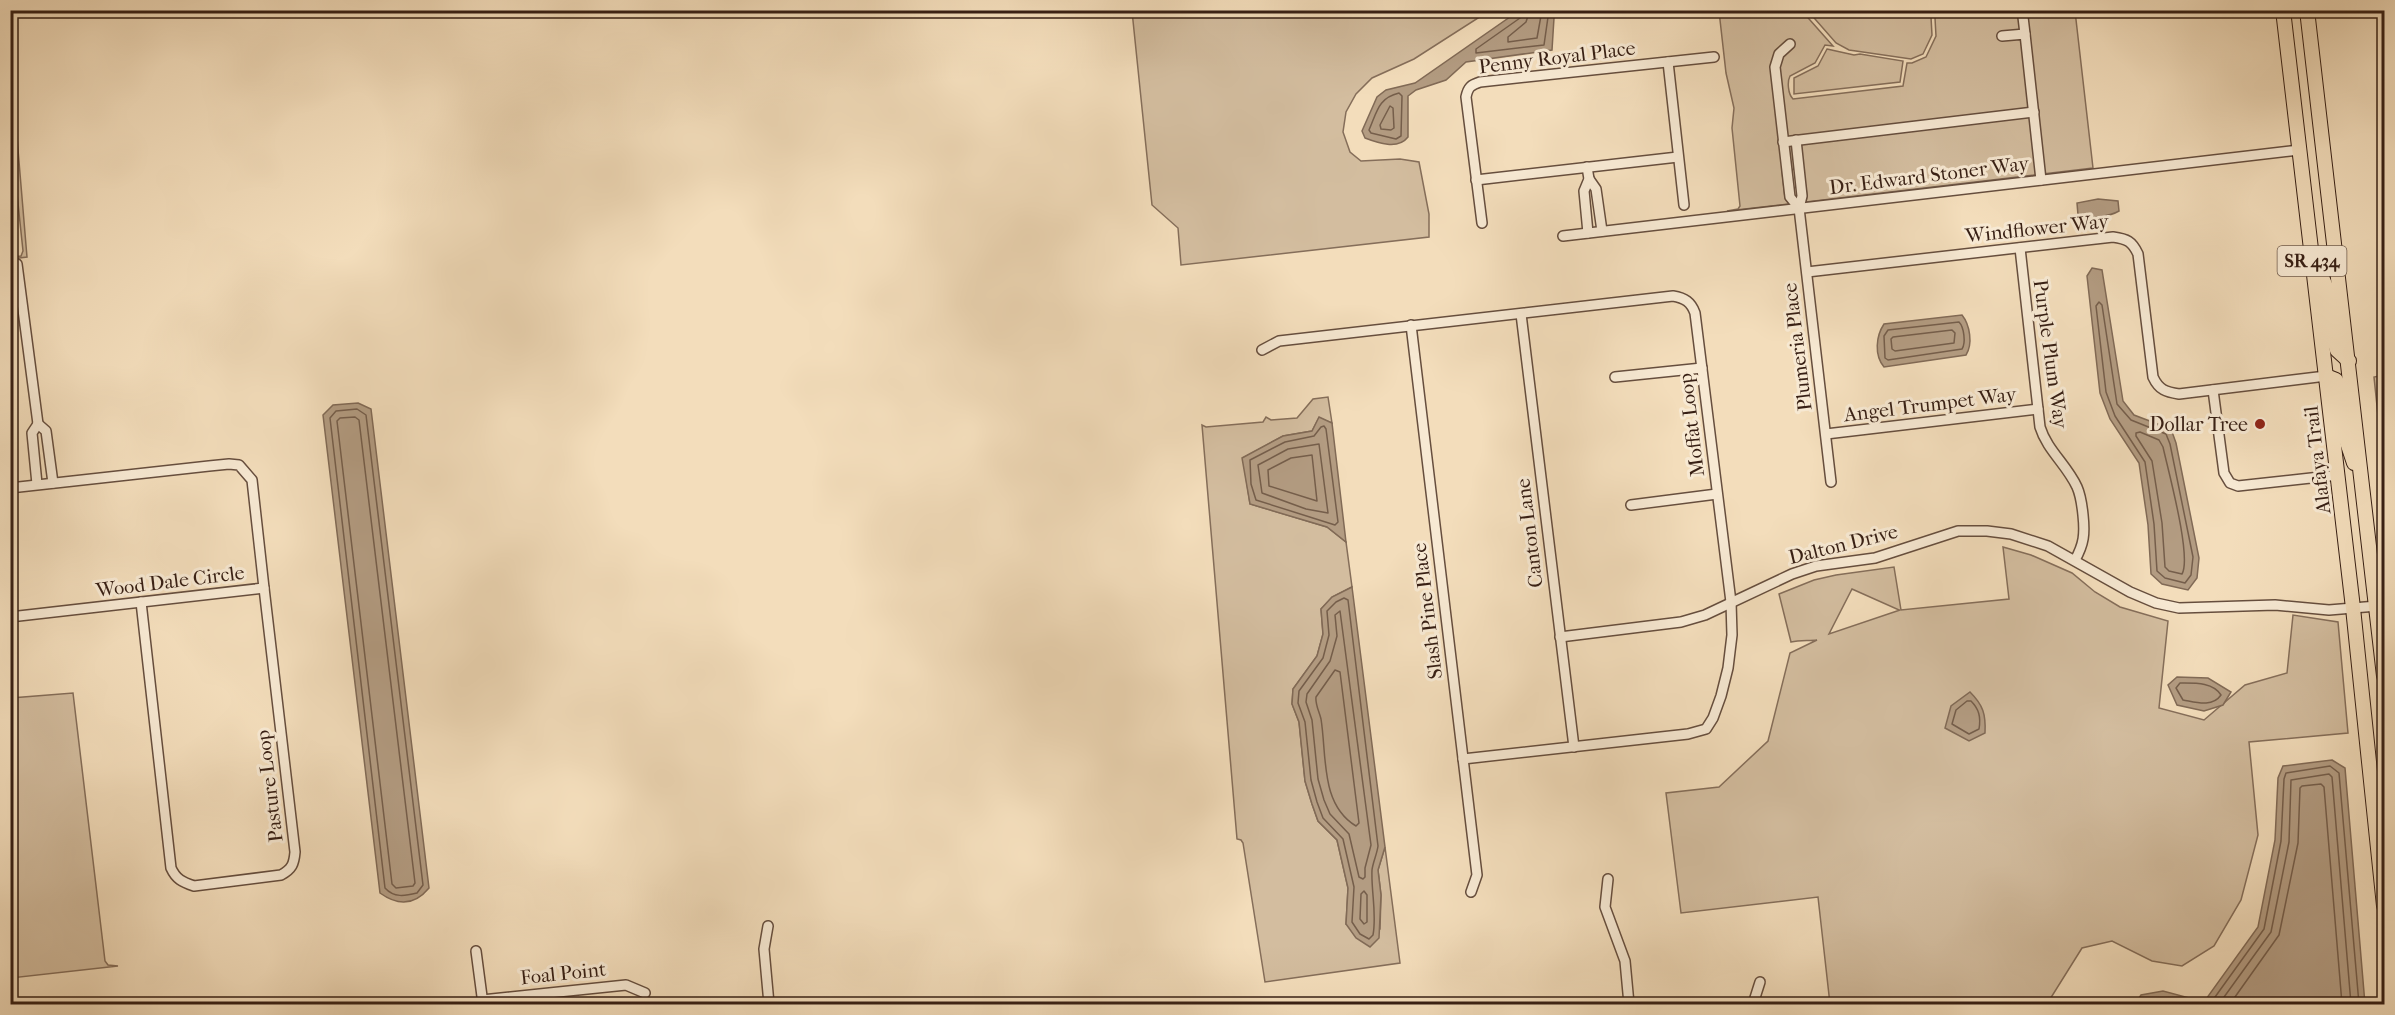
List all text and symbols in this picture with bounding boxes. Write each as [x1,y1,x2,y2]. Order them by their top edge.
street label: Penny Royal Place [1477,36,1637,79]
street label: Dr. Edward Stoner Way [1828,152,2032,199]
street label: Windflower Way [1963,209,2111,248]
road number: SR 434 [2278,246,2346,276]
street label: Purple Plum Way [2029,278,2073,431]
street label: Plumeria Place [1778,282,1817,412]
street label: Moffat Loop [1674,372,1709,478]
street label: Angel Trumpet Way [1842,382,2019,427]
street label: Alafaya Trail [2299,404,2336,516]
place label: Dollar Tree [2149,413,2248,436]
marker: Dollar Tree [2253,417,2267,431]
street label: Canton Lane [1511,477,1548,589]
street label: Dalton Drive [1786,520,1900,569]
street label: Slash Pine Place [1408,541,1447,680]
street label: Wood Dale Circle [93,561,246,602]
street label: Pasture Loop [251,728,288,843]
street label: Foal Point [519,958,607,989]

